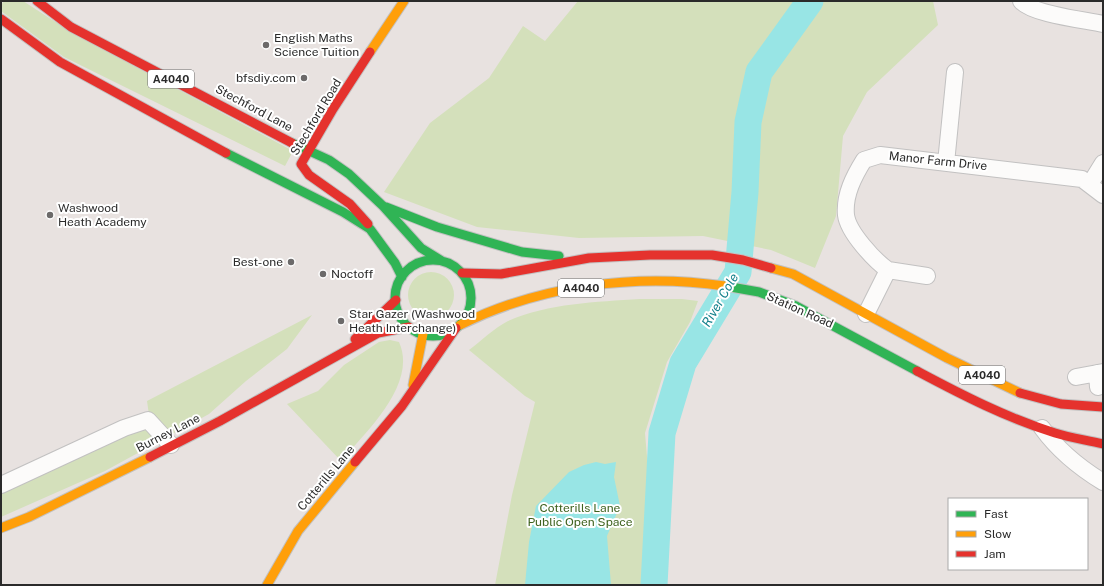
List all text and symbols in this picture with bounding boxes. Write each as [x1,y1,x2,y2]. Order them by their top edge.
place label: English Maths Science Tuition [274,31,359,59]
marker: English Maths Science Tuition [261,40,271,50]
road number: A4040 [148,70,194,88]
place label: bfsdiy.com [236,71,296,85]
marker: bfsdiy.com [299,73,309,83]
street label: Stechford Road [288,76,344,158]
street label: Stechford Lane [213,82,295,134]
street label: Manor Farm Drive [888,149,988,173]
place label: Washwood Heath Academy [58,201,147,229]
marker: Washwood Heath Academy [45,210,55,220]
place label: Best-one [233,255,283,269]
marker: Best-one [286,257,296,267]
place label: Noctoff [331,267,374,281]
marker: Noctoff [318,269,328,279]
water label: River Cole [699,271,741,329]
road number: A4040 [558,279,604,297]
street label: Station Road [764,289,836,331]
place label: Star Gazer (Washwood Heath Interchange) [349,307,475,335]
marker: Star Gazer (Washwood Heath Interchange) [336,316,346,326]
road number: A4040 [959,366,1005,384]
street label: Burney Lane [134,411,202,455]
street label: Cotterills Lane [295,442,357,513]
legend [948,498,1088,570]
park label: Cotterills Lane Public Open Space [527,501,633,529]
text: Fast [984,507,1009,521]
text: Slow [984,527,1012,541]
text: Jam [984,547,1006,561]

